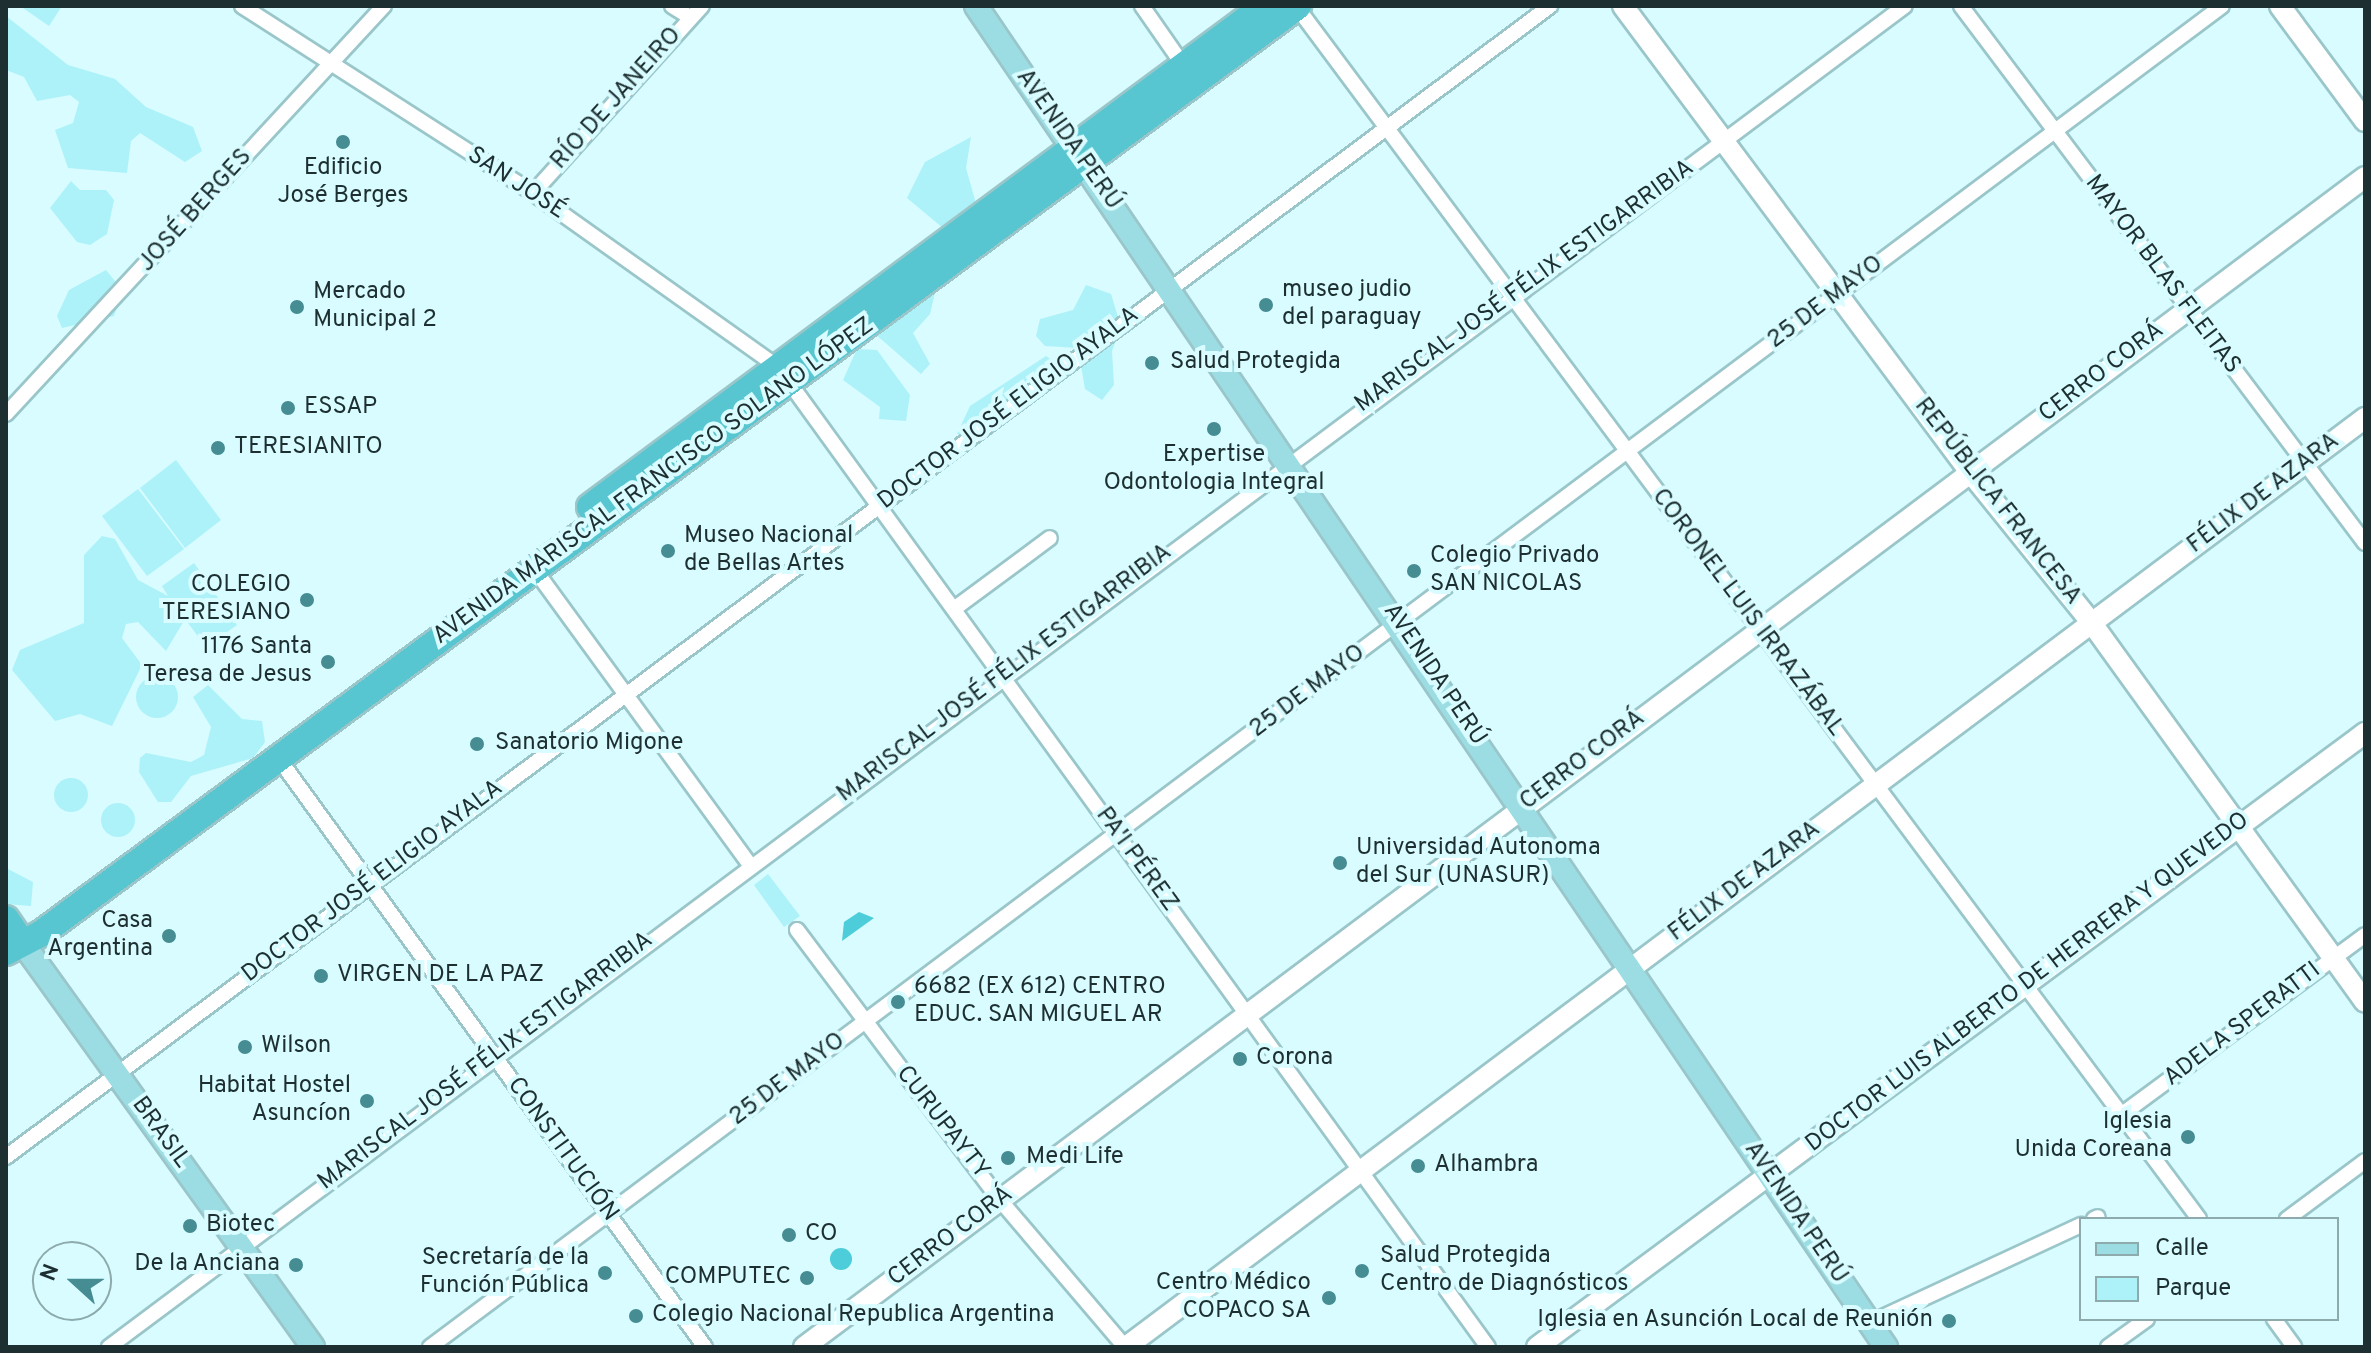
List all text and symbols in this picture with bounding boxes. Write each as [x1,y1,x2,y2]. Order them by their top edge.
street label: RÍO DE JANEIRO [546,22,688,176]
street label: AVENIDA PERÚ [1009,64,1127,216]
marker: Edificio José Berges [334,133,352,151]
street label: SAN JOSÉ [461,142,571,226]
street label: JOSÉ BERGES [133,144,259,278]
street label: MARISCAL JOSÉ FÉLIX ESTIGARRIBIA [1350,154,1700,420]
place label: Edificio José Berges [278,155,408,211]
street label: MAYOR BLAS FLEITAS [2078,170,2246,380]
street label: 25 DE MAYO [1763,250,1889,356]
place label: museo judio del paraguay [1282,277,1421,333]
place label: Mercado Municipal 2 [313,279,437,335]
marker: museo judio del paraguay [1257,296,1275,314]
marker: Mercado Municipal 2 [288,298,306,316]
street label: DOCTOR JOSÉ ELIGIO AYALA [872,301,1146,517]
street label: AVENIDA MARISCAL FRANCISCO SOLANO LÓPEZ [427,312,881,652]
street label: CERRO CORÁ [2034,317,2170,429]
place label: Salud Protegida [1170,349,1341,377]
marker: Salud Protegida [1141,352,1163,374]
street label: REPÚBLICA FRANCESA [1907,392,2087,612]
place label: ESSAP [304,394,377,422]
marker: ESSAP [279,399,297,417]
marker: Expertise Odontologia Integral [1205,420,1223,438]
street label: FÉLIX DE AZARA [2182,427,2346,561]
place label: TERESIANITO [234,434,383,462]
marker: TERESIANITO [209,439,227,457]
place label: Expertise Odontologia Integral [1104,442,1324,498]
street label: CORONEL LUIS IRRAZÁBAL [1644,484,1850,742]
place label: Museo Nacional de Bellas Artes [684,523,853,579]
street label: MARISCAL JOSÉ FÉLIX ESTIGARRIBIA [832,538,1178,810]
marker: Museo Nacional de Bellas Artes [659,542,677,560]
place label: Colegio Privado SAN NICOLAS [1430,543,1599,599]
marker: Colegio Privado SAN NICOLAS [1405,562,1423,580]
place label: COLEGIO TERESIANO [162,572,291,628]
marker: COLEGIO TERESIANO [298,591,316,609]
street label: AVENIDA PERÚ [1376,598,1492,752]
place label: 1176 Santa Teresa de Jesus [143,634,312,690]
street label: 25 DE MAYO [1245,639,1371,745]
marker: 1176 Santa Teresa de Jesus [319,653,337,671]
street label: CERRO CORÁ [1515,705,1651,817]
place label: Sanatorio Migone [495,730,683,758]
marker: Sanatorio Migone [466,733,488,755]
street label: DOCTOR JOSÉ ELIGIO AYALA [236,774,510,990]
street label: PA'I PÉREZ [1089,802,1183,918]
street label: DOCTOR LUIS ALBERTO DE HERRERA Y QUEVEDO [1799,806,2257,1160]
street label: FÉLIX DE AZARA [1663,815,1827,949]
place label: Universidad Autonoma del Sur (UNASUR) [1356,835,1602,891]
marker: Universidad Autonoma del Sur (UNASUR) [1331,854,1349,872]
place label: Casa Argentina [47,908,153,964]
street label: MARISCAL JOSÉ FÉLIX ESTIGARRIBIA [313,926,659,1198]
marker: Casa Argentina [160,927,178,945]
street label: ADELA SPERATTI [2159,956,2327,1094]
place label: VIRGEN DE LA PAZ [337,962,545,990]
marker: VIRGEN DE LA PAZ [312,967,330,985]
place label: 6682 (EX 612) CENTRO EDUC. SAN MIGUEL AR [914,974,1166,1030]
marker: 6682 (EX 612) CENTRO EDUC. SAN MIGUEL AR [889,993,907,1011]
street label: 25 DE MAYO [725,1027,851,1133]
place label: Wilson [261,1033,331,1061]
marker: Wilson [236,1038,254,1056]
place label: Corona [1256,1045,1333,1073]
marker: Corona [1231,1050,1249,1068]
street label: CURUPAYTY [889,1061,995,1185]
street label: CONSTITUCIÓN [500,1072,624,1228]
place label: Habitat Hostel Asuncíon [198,1073,351,1129]
street label: BRASIL [124,1092,196,1174]
marker: Habitat Hostel Asuncíon [358,1092,376,1110]
place label: Iglesia Unida Coreana [2014,1109,2172,1165]
marker: Iglesia Unida Coreana [2179,1128,2197,1146]
street label: AVENIDA PERÚ [1737,1136,1853,1290]
place label: Medi Life [1026,1144,1124,1172]
marker: Medi Life [997,1147,1019,1169]
place label: Alhambra [1434,1152,1538,1180]
marker: Alhambra [1409,1157,1427,1175]
street label: CERRO CORÁ [883,1181,1019,1293]
place label: Biotec [206,1212,275,1240]
marker: Biotec [181,1217,199,1235]
legend [2079,1217,2339,1321]
place label: CO [805,1221,838,1249]
marker: CO [780,1226,798,1244]
text: Calle [2155,1234,2209,1264]
north arrow [32,1241,112,1321]
place label: Salud Protegida Centro de Diagnósticos [1380,1243,1629,1299]
place label: Secretaría de la Función Pública [420,1245,589,1301]
place label: De la Anciana [133,1251,280,1279]
marker: De la Anciana [287,1256,305,1274]
marker: Salud Protegida Centro de Diagnósticos [1351,1260,1373,1282]
text: N [36,1261,66,1285]
marker: Secretaría de la Función Pública [596,1264,614,1282]
place label: COMPUTEC [665,1264,791,1292]
marker: COMPUTEC [798,1269,816,1287]
place label: Centro Médico COPACO SA [1156,1270,1311,1326]
text: Parque [2155,1274,2231,1304]
marker: Centro Médico COPACO SA [1318,1287,1340,1309]
place label: Colegio Nacional Republica Argentina [652,1302,1055,1330]
marker: Colegio Nacional Republica Argentina [627,1307,645,1325]
place label: Iglesia en Asunción Local de Reunión [1536,1307,1933,1335]
marker: Iglesia en Asunción Local de Reunión [1940,1312,1958,1330]

